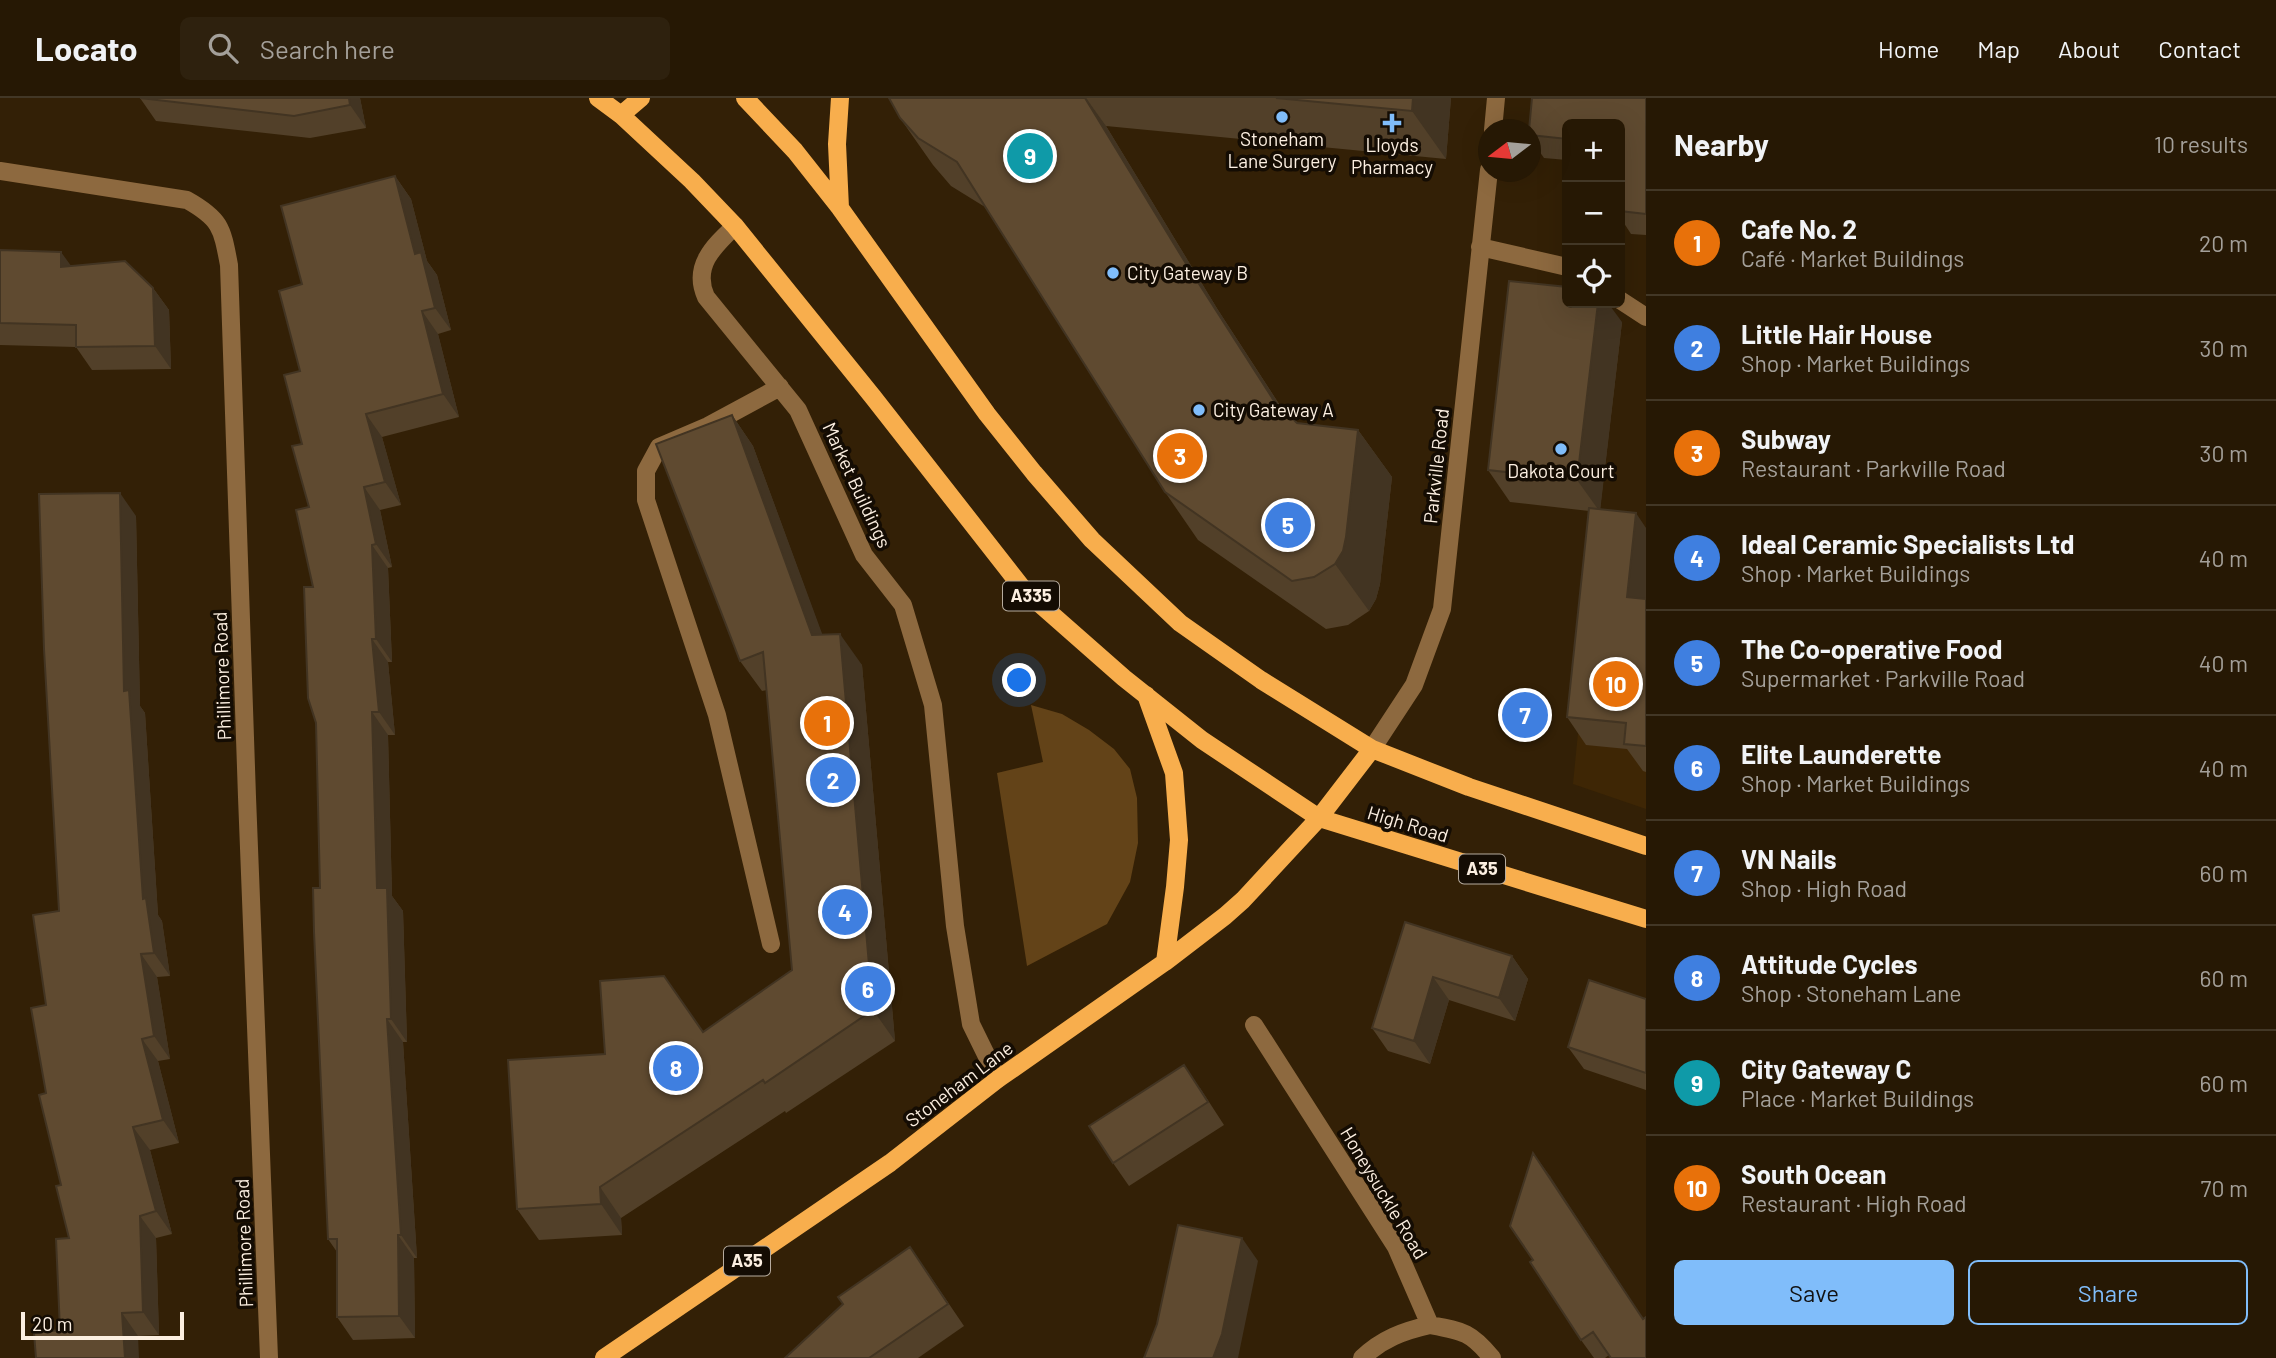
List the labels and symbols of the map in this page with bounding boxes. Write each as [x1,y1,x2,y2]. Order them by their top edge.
marker: Stoneham Lane Surgery [1274,109,1290,125]
marker: Lloyds Pharmacy [1384,115,1400,131]
north arrow [1478,119,1541,182]
place label: Stoneham Lane Surgery [1227,127,1337,172]
pin: 9 [1007,130,1053,182]
place label: Lloyds Pharmacy [1351,133,1433,178]
place label: City Gateway B [1127,261,1248,284]
marker: City Gateway B [1105,265,1121,281]
place label: City Gateway A [1213,398,1334,421]
marker: City Gateway A [1191,402,1207,418]
street label: Parkville Road [1418,407,1453,525]
street label: Market Buildings [818,418,897,551]
pin: 3 [1157,430,1203,482]
marker: Dakota Court [1553,441,1569,457]
place label: Dakota Court [1507,459,1615,482]
pin: 5 [1265,499,1311,551]
road number: A335 [1003,582,1059,610]
street label: Phillimore Road [208,611,235,741]
pin: 10 [1593,658,1639,710]
your location [1002,663,1036,697]
pin: 7 [1502,689,1548,741]
pin: 1 [804,697,850,749]
pin: 2 [810,754,856,806]
street label: High Road [1365,800,1451,847]
road number: A35 [1459,854,1505,884]
pin: 4 [822,886,868,938]
pin: 6 [845,963,891,1015]
street label: Stoneham Lane [900,1036,1017,1131]
pin: 8 [653,1042,699,1094]
street label: Honeysuckle Road [1336,1123,1433,1263]
street label: Phillimore Road [230,1178,257,1308]
road number: A35 [724,1246,770,1276]
scale bar [21,1309,184,1341]

